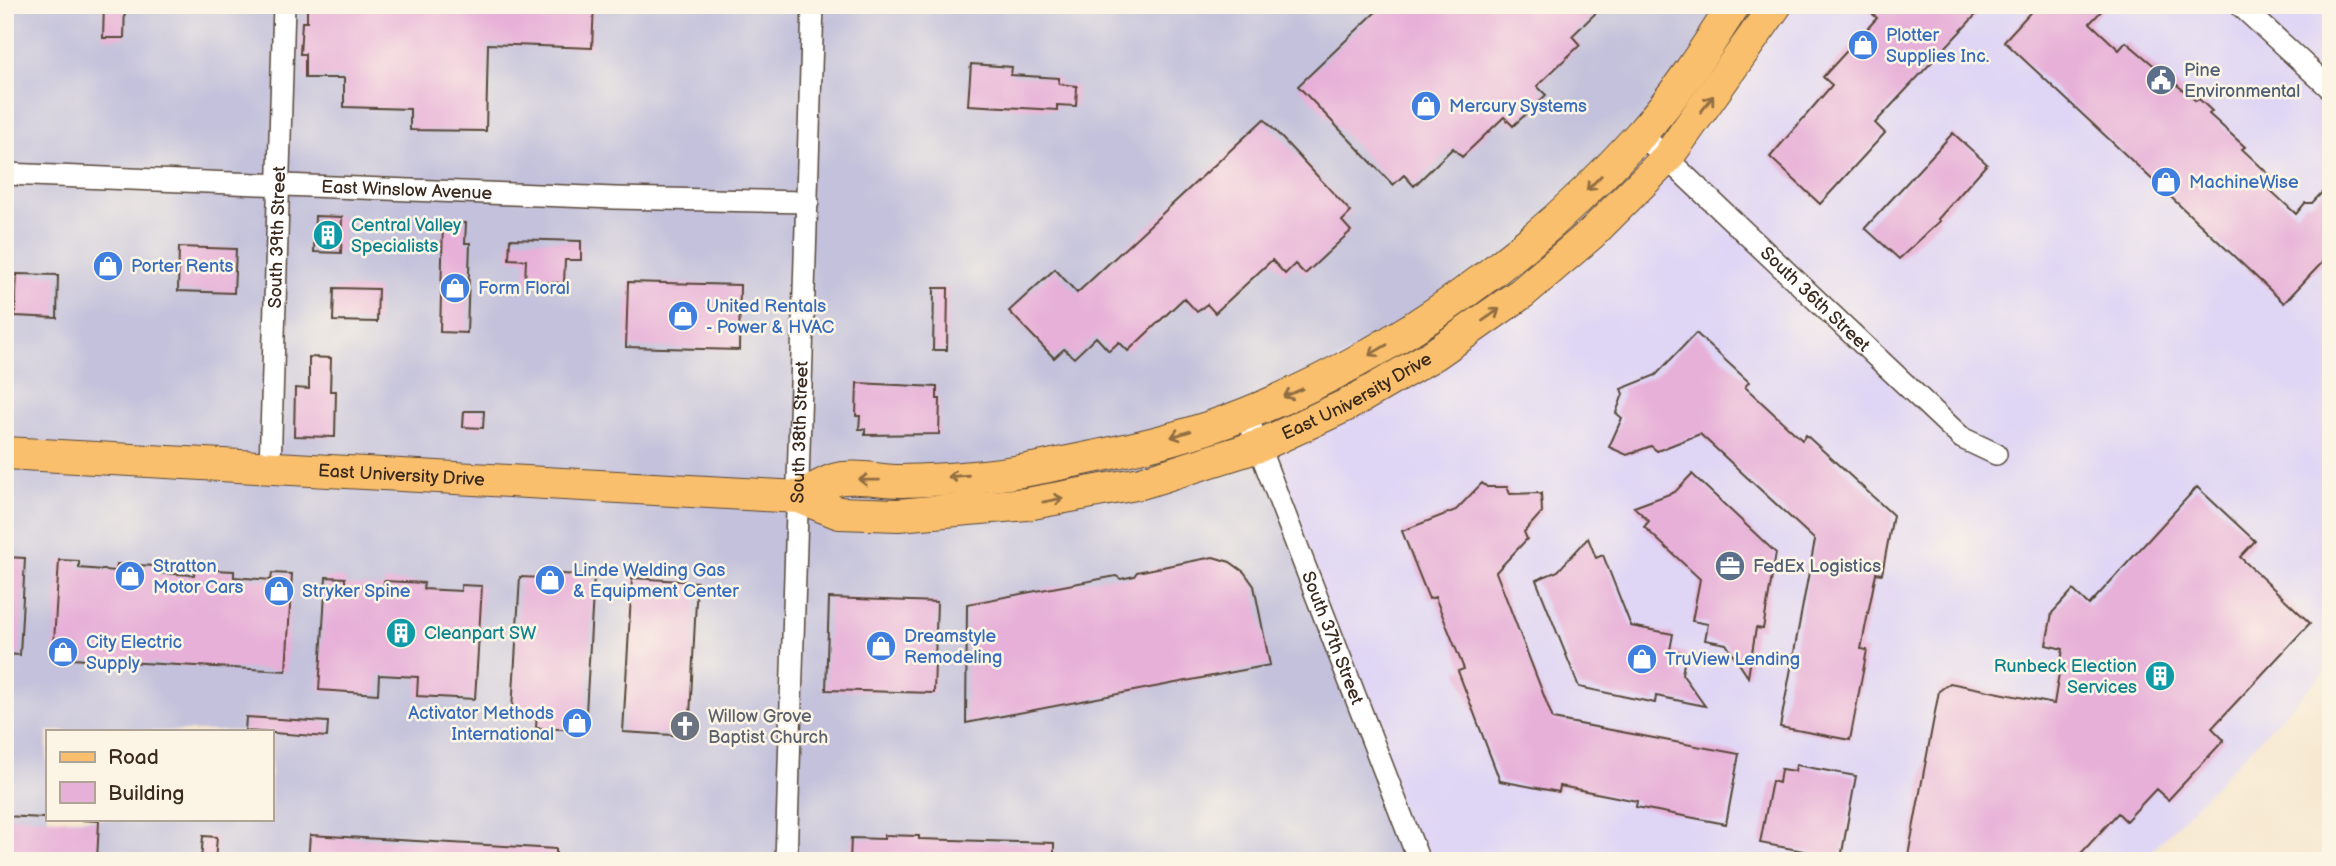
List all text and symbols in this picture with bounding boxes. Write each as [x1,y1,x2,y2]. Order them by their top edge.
place label: Plotter Supplies Inc. [1886,25,1989,67]
shop icon: Plotter Supplies Inc. [1846,28,1880,62]
place label: Pine Environmental [2184,60,2300,102]
public building icon: Pine Environmental [2144,63,2178,97]
shop icon: Mercury Systems [1409,89,1443,123]
one-way arrow [1700,95,1715,114]
place label: Mercury Systems [1449,96,1587,117]
street label: South 39th Street [265,165,290,309]
shop icon: MachineWise [2149,165,2183,199]
place label: MachineWise [2189,172,2299,193]
one-way arrow [1585,174,1602,191]
street label: East Winslow Avenue [321,176,493,204]
place label: Central Valley Specialists [351,215,462,257]
building icon: Central Valley Specialists [311,218,345,252]
street label: South 36th Street [1756,243,1874,356]
shop icon: Porter Rents [91,249,125,283]
place label: Porter Rents [131,256,234,277]
shop icon: Form Floral [438,271,472,305]
place label: Form Floral [478,278,570,299]
place label: United Rentals - Power & HVAC [706,296,835,338]
shop icon: United Rentals - Power & HVAC [666,299,700,333]
one-way arrow [1481,308,1500,322]
one-way arrow [1368,343,1388,357]
street label: East University Drive [1279,348,1436,445]
street label: South 38th Street [787,360,813,504]
one-way arrow [1283,387,1304,400]
one-way arrow [1170,429,1192,442]
street label: East University Drive [317,460,486,491]
one-way arrow [947,470,970,483]
one-way arrow [858,473,881,487]
one-way arrow [1041,492,1064,506]
office icon: FedEx Logistics [1713,549,1747,583]
place label: Stratton Motor Cars [153,556,244,598]
place label: FedEx Logistics [1753,556,1881,577]
shop icon: Stratton Motor Cars [113,559,147,593]
place label: Linde Welding Gas & Equipment Center [573,560,739,602]
shop icon: Linde Welding Gas & Equipment Center [533,563,567,597]
street label: South 37th Street [1297,569,1368,708]
shop icon: Stryker Spine [262,574,296,608]
place label: Stryker Spine [302,581,411,602]
building icon: Cleanpart SW [384,616,418,650]
place label: Cleanpart SW [424,623,537,644]
place label: Dreamstyle Remodeling [904,626,1002,668]
shop icon: Dreamstyle Remodeling [864,629,898,663]
place label: City Electric Supply [86,632,182,674]
shop icon: City Electric Supply [46,635,80,669]
shop icon: TruView Lending [1625,642,1659,676]
place label: TruView Lending [1665,649,1800,670]
place label: Runbeck Election Services [1994,656,2137,698]
building icon: Runbeck Election Services [2143,659,2177,693]
place label: Activator Methods International [408,703,554,745]
shop icon: Activator Methods International [560,706,594,740]
place label: Willow Grove Baptist Church [708,706,828,748]
church icon: Willow Grove Baptist Church [668,709,702,743]
legend [46,730,273,820]
text: Road [108,745,159,770]
text: Building [108,781,184,806]

